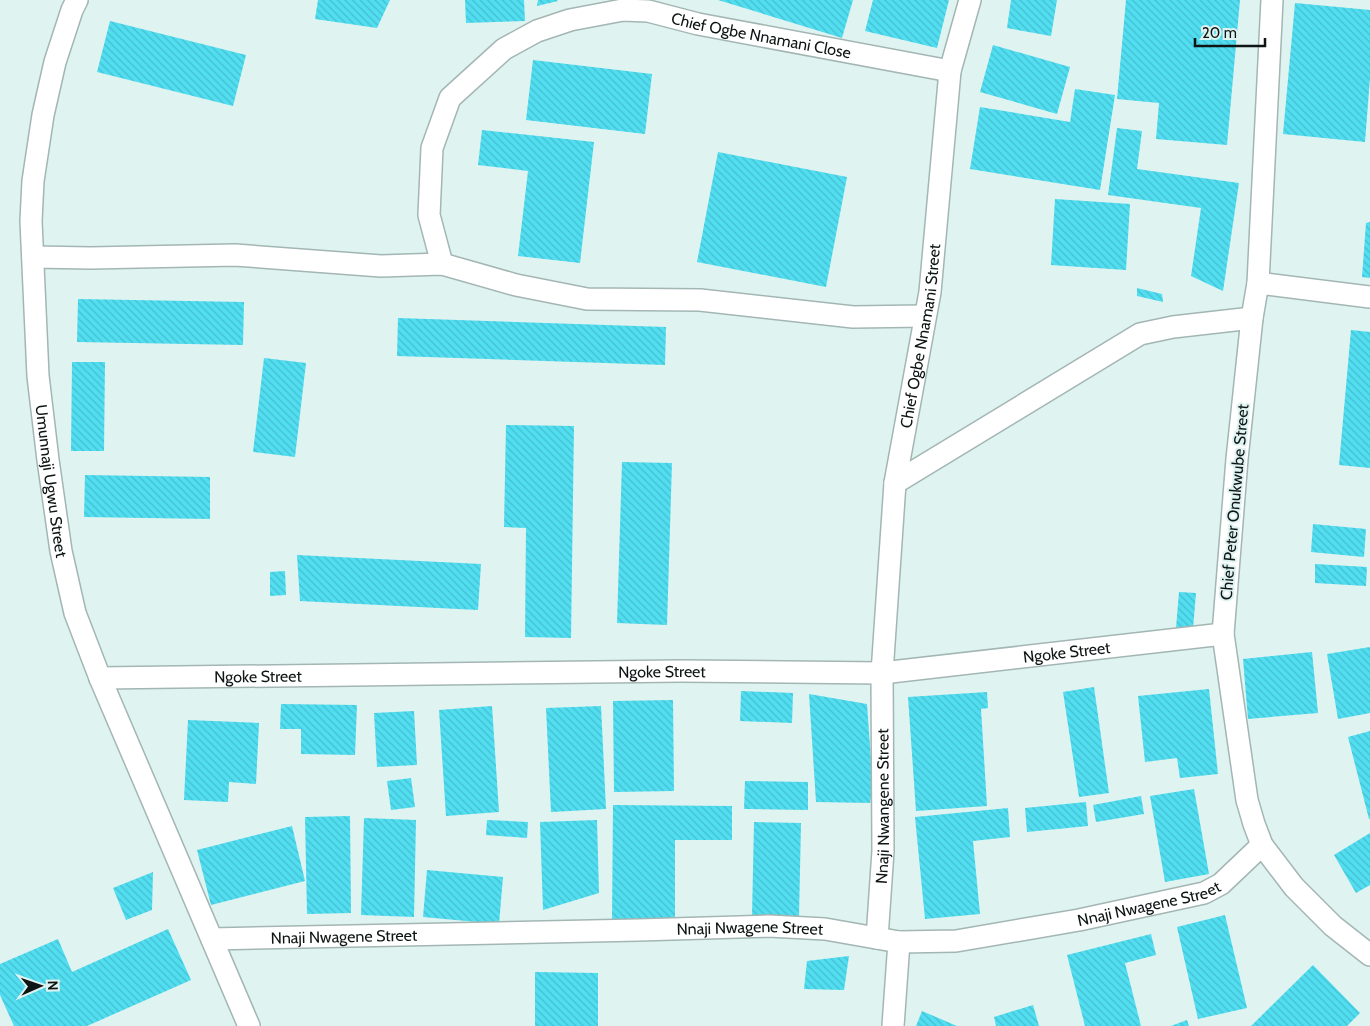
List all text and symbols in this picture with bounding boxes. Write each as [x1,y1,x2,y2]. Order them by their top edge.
street label: Chief Ogbe Nnamani Close [669,8,853,62]
scale bar [1195,15,1265,47]
text: 20 m [1202,24,1237,42]
street label: Chief Ogbe Nnamani Street [896,242,944,430]
street label: Chief Peter Onukwube Street [1216,403,1253,601]
street label: Umunnaji Ugwu Street [31,404,71,560]
street label: Ngoke Street [1022,638,1112,667]
street label: Ngoke Street [618,662,706,682]
street label: Ngoke Street [214,667,303,687]
street label: Nnaji Nwangene Street [872,728,893,885]
street label: Nnaji Nwagene Street [1076,877,1224,930]
street label: Nnaji Nwagene Street [676,917,824,939]
street label: Nnaji Nwagene Street [270,926,418,948]
north arrow [15,961,65,1011]
text: N [44,980,62,991]

